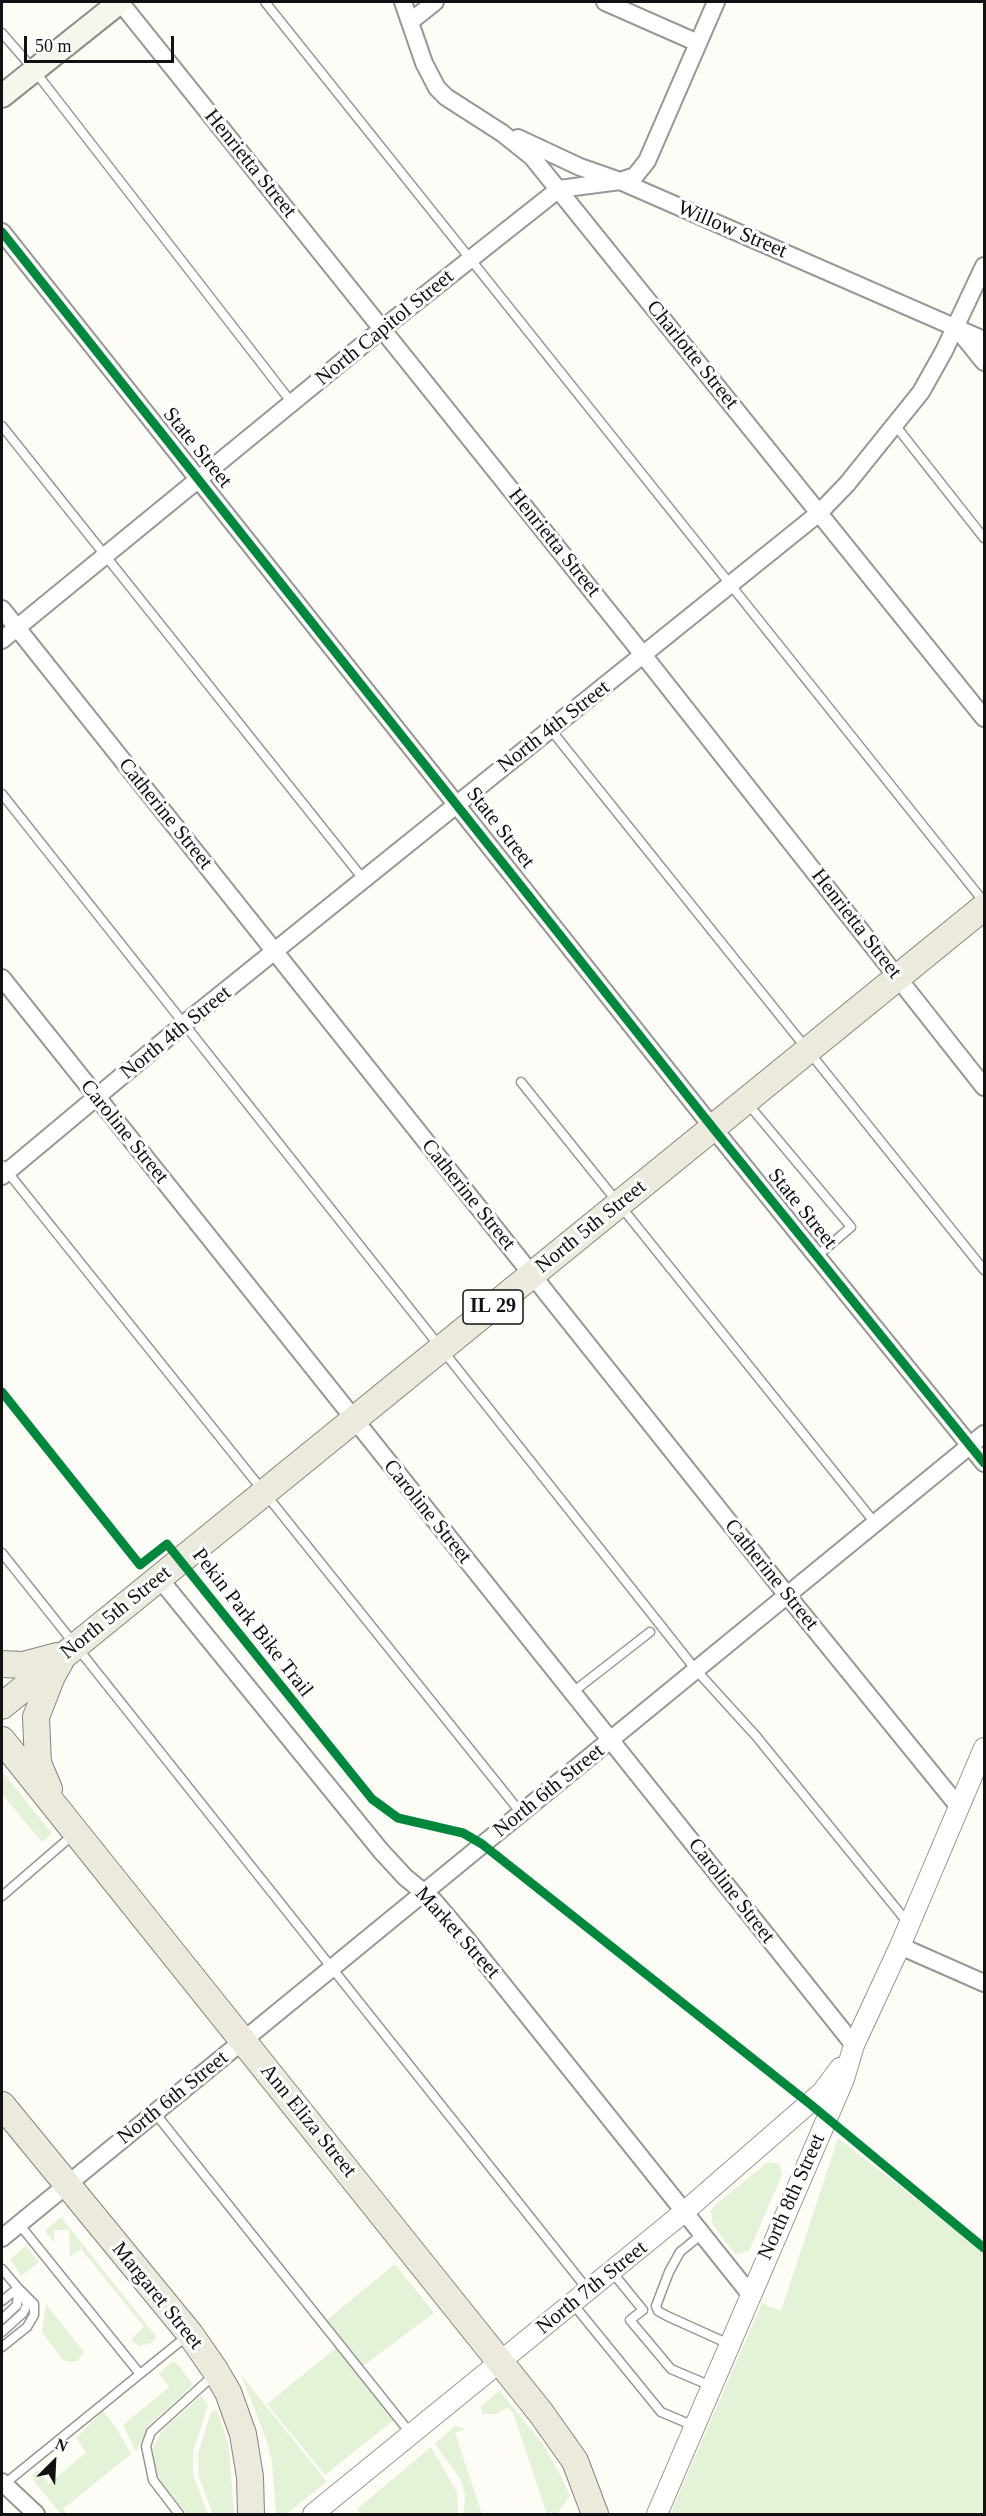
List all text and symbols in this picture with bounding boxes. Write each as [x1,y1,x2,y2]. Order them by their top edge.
scale bar [27,24,177,62]
text: 50 m [35,36,72,56]
street label: Henrietta Street [199,105,301,223]
street label: Willow Street [674,196,790,264]
street label: North Capitol Street [311,265,459,391]
street label: Charlotte Street [641,296,743,414]
street label: State Street [157,403,237,493]
street label: Henrietta Street [503,484,605,602]
street label: North 4th Street [493,675,615,779]
street label: Catherine Street [112,753,218,875]
street label: State Street [460,782,540,874]
street label: Henrietta Street [805,864,907,984]
street label: North 4th Street [115,981,237,1085]
street label: Caroline Street [74,1075,174,1189]
street label: Catherine Street [415,1134,521,1256]
street label: State Street [762,1164,842,1254]
street label: North 5th Street [530,1175,652,1279]
road number: IL 29 [463,1290,523,1324]
street label: Caroline Street [377,1455,477,1569]
street label: Catherine Street [718,1514,824,1636]
street label: Pekin Park Bike Trail [186,1544,318,1702]
street label: North 5th Street [55,1561,177,1665]
street label: North 6th Street [488,1739,610,1843]
street label: Caroline Street [682,1833,780,1949]
street label: Market Street [409,1882,505,1984]
street label: North 6th Street [112,2046,234,2150]
street label: Ann Eliza Street [255,2059,361,2183]
street label: North 8th Street [753,2130,831,2264]
street label: North 7th Street [531,2236,653,2340]
street label: Margaret Street [106,2237,208,2355]
north arrow [24,2432,84,2492]
text: N [53,2435,70,2455]

